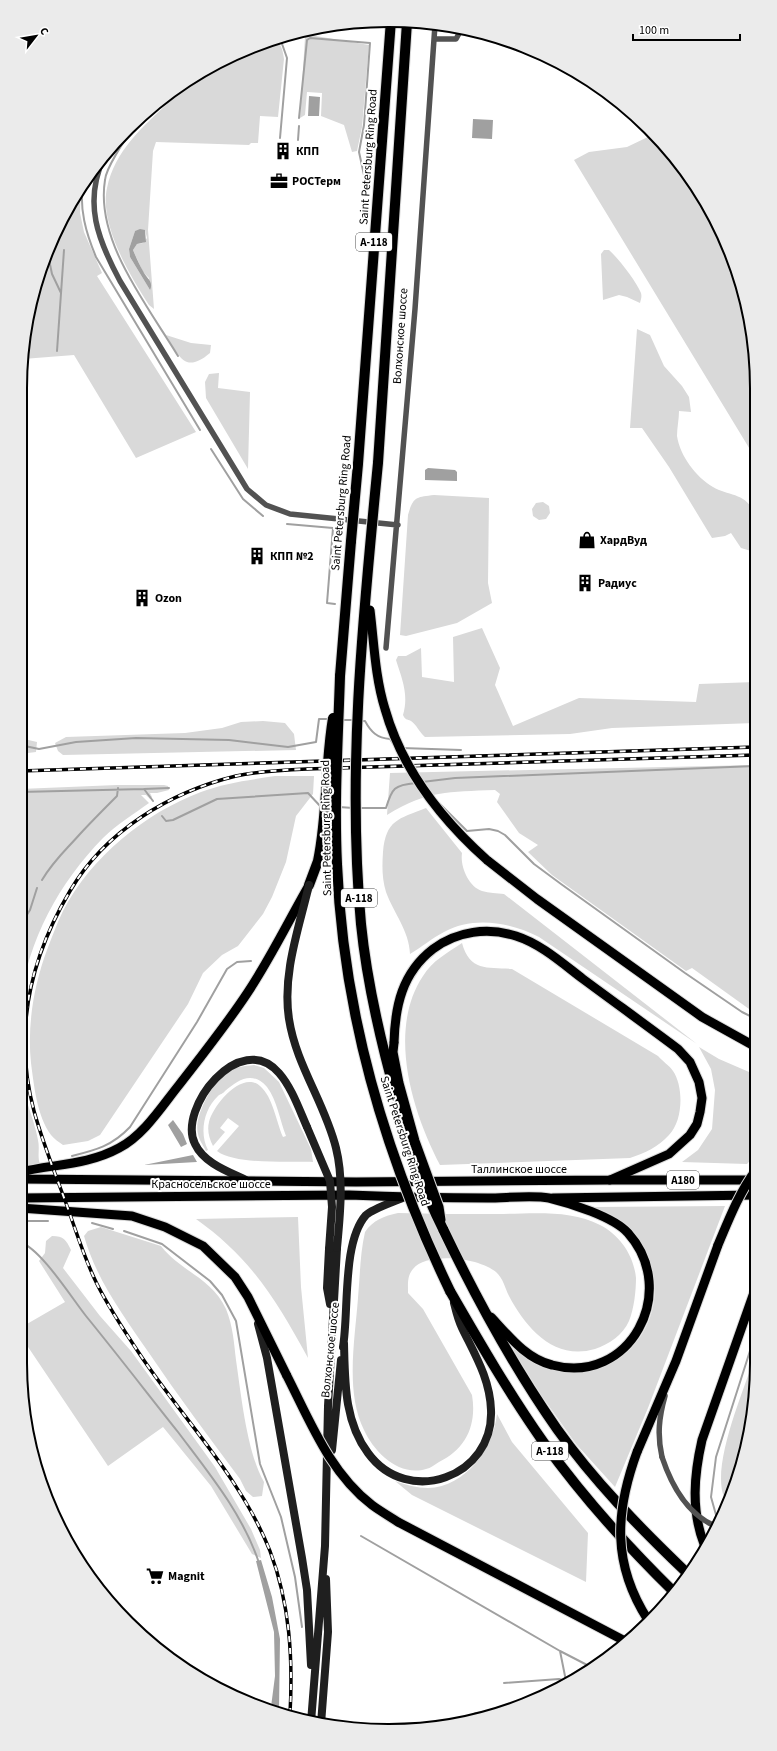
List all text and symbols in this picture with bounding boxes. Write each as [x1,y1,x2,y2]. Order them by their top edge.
north arrow [16,16,56,56]
scale bar [633,16,740,42]
text: 100 m [639,22,669,39]
text: С [36,24,53,38]
street label: Saint Petersburg Ring Road [355,89,382,225]
building icon: КПП [273,141,293,161]
place label: КПП [296,143,319,160]
office icon: РОСТерм [269,171,289,191]
place label: РОСТерм [292,173,341,190]
road number: А-118 [356,233,392,251]
street label: Волхонское шоссе [389,287,412,385]
street label: Saint Petersburg Ring Road [327,435,356,572]
shop icon: ХардВуд [577,530,597,550]
place label: ХардВуд [600,532,647,549]
building icon: КПП №2 [247,546,267,566]
place label: КПП №2 [270,548,314,565]
building icon: Радиус [575,573,595,593]
place label: Радиус [598,575,637,592]
building icon: Ozon [132,588,152,608]
place label: Ozon [155,590,182,607]
street label: Saint Petersburg Ring Road [317,760,336,896]
road number: А-118 [341,889,377,907]
street label: Saint Petersburg Ring Road [375,1074,434,1208]
street label: Таллинское шоссе [471,1161,567,1178]
road number: A180 [667,1171,699,1189]
street label: Красносельское шоссе [151,1176,271,1193]
street label: Волхонское шоссе [317,1301,344,1399]
road number: А-118 [532,1442,568,1460]
supermarket icon: Magnit [145,1566,165,1586]
place label: Magnit [168,1568,205,1585]

